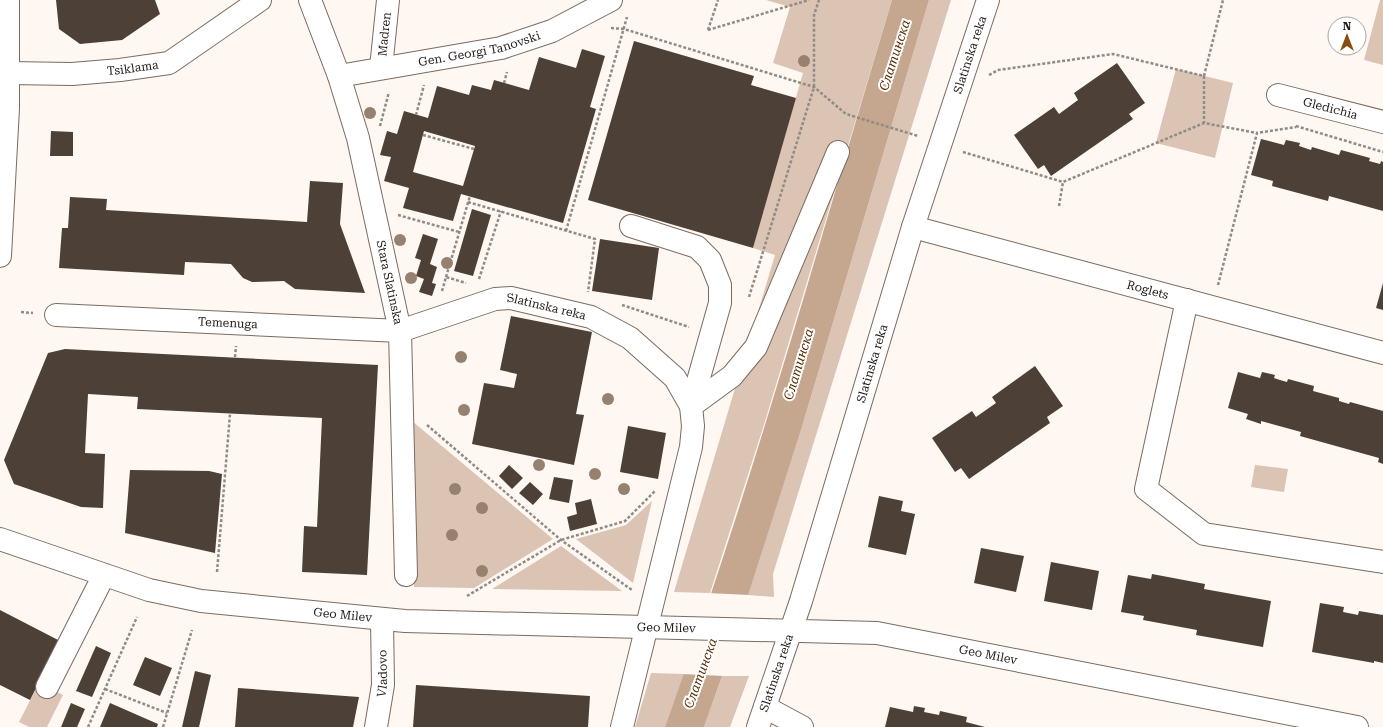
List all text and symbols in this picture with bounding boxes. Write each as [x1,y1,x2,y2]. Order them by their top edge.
street label: Madren [375,11,394,57]
street label: Slatinska reka [951,14,989,95]
north arrow [1327,16,1367,56]
water label: Слатинска [876,18,913,92]
text: N [1343,20,1352,33]
street label: Gen. Georgi Tanovski [417,28,542,69]
street label: Tsiklama [106,58,160,78]
street label: Gledichia [1301,95,1360,122]
street label: Stara Slatinska [373,239,405,326]
street label: Roglets [1125,278,1170,302]
street label: Slatinska reka [506,291,588,323]
street label: Temenuga [198,315,258,331]
street label: Slatinska reka [854,322,891,404]
water label: Слатинска [781,327,816,402]
street label: Geo Milev [313,605,373,625]
street label: Geo Milev [637,620,696,635]
street label: Slatinska reka [757,632,796,714]
water label: Слатинска [681,636,720,710]
street label: Geo Milev [958,642,1018,667]
street label: Vladovo [374,650,390,698]

